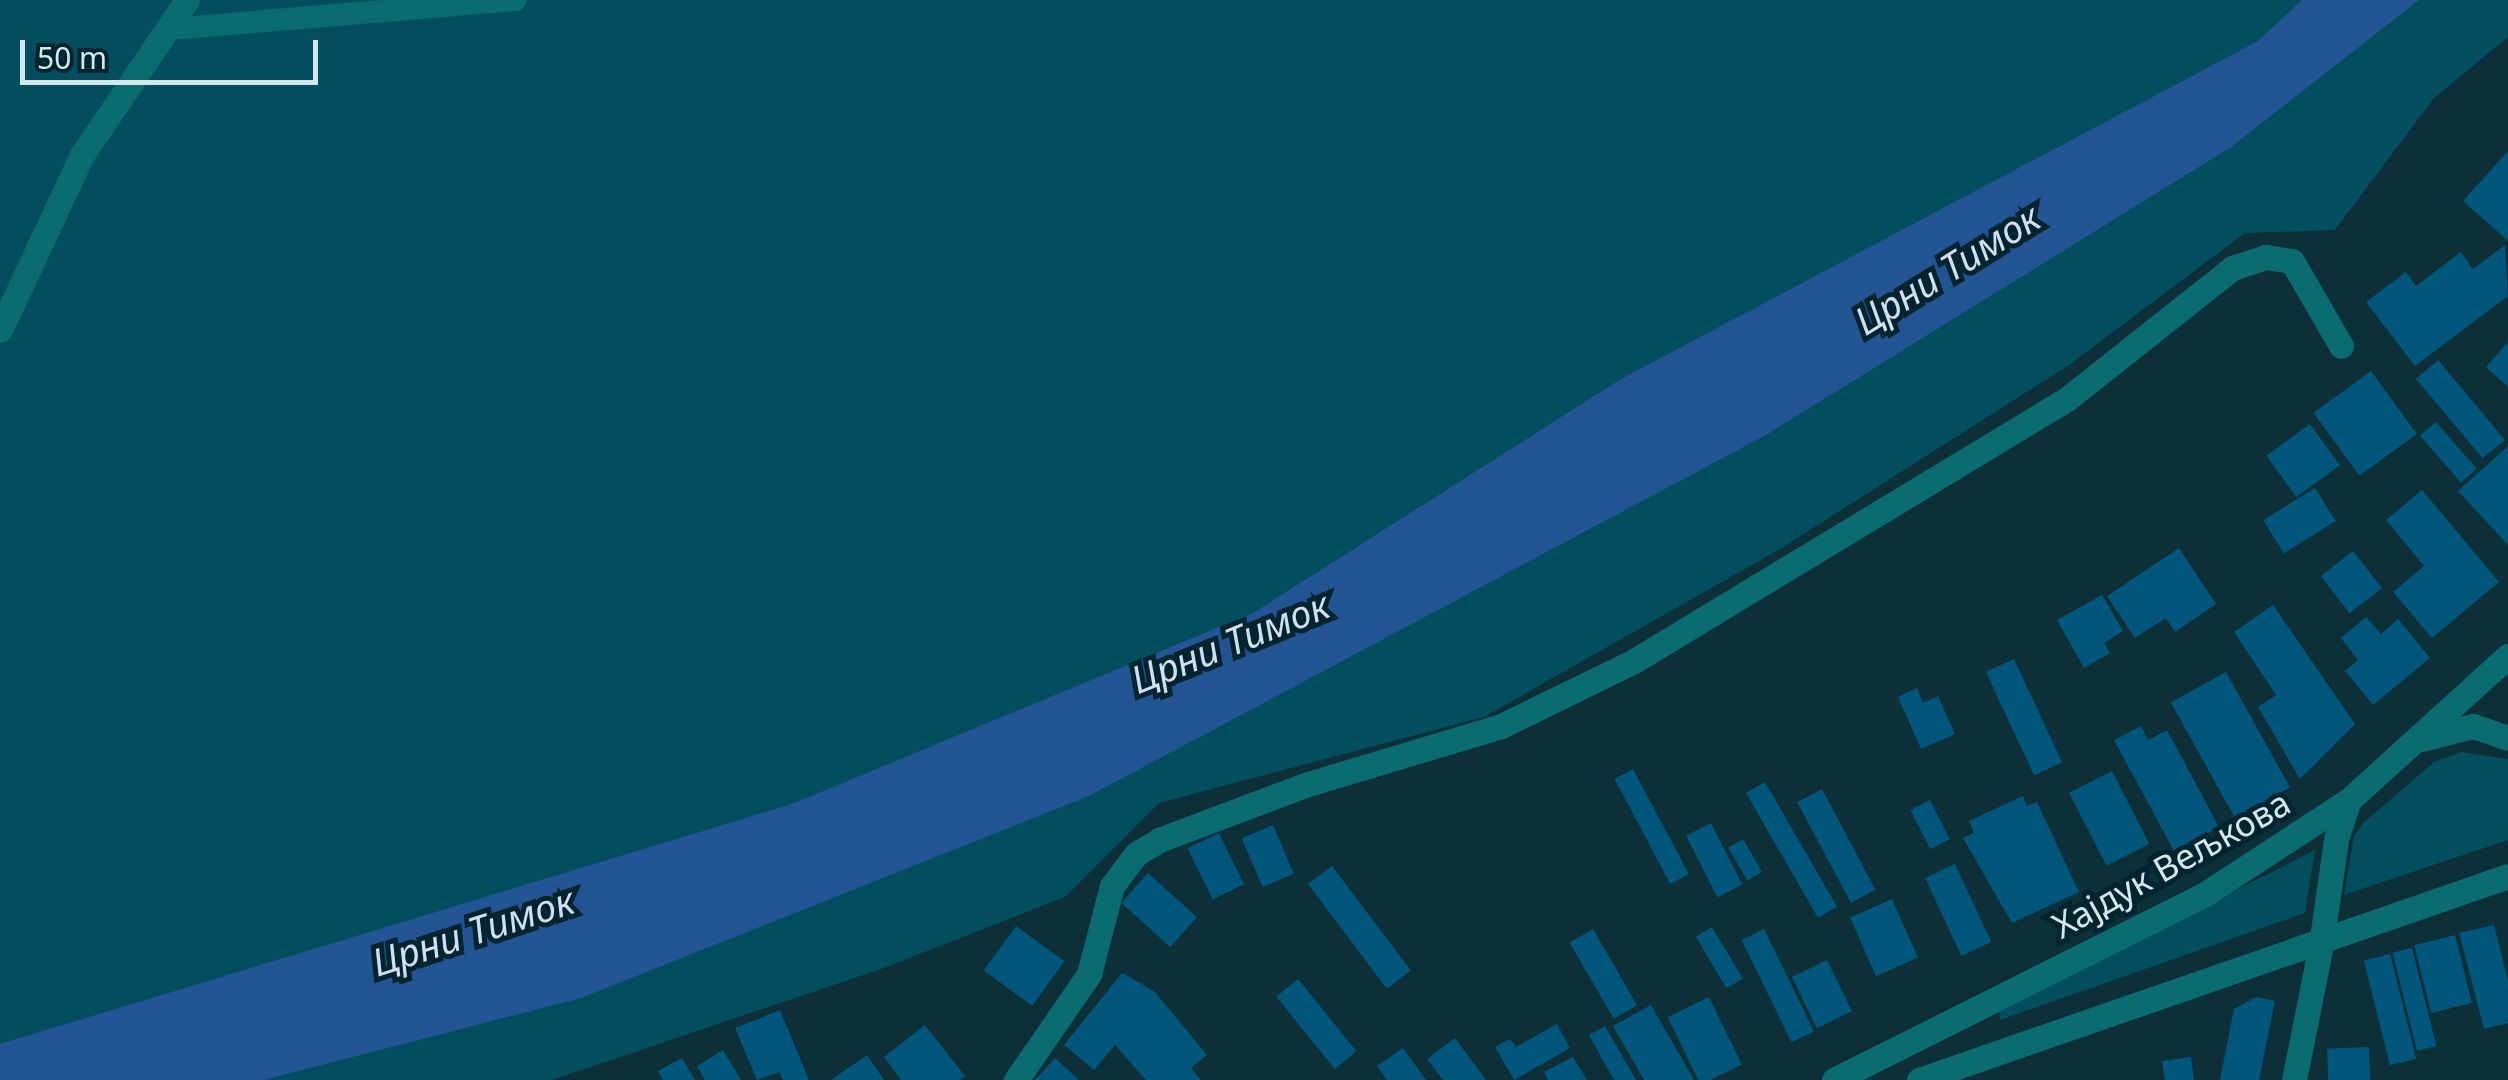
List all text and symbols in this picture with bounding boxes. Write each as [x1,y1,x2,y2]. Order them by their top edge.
scale bar [25,20,322,82]
text: 50 m [37,37,107,78]
water label: Црни Тимок [1846,194,2048,344]
water label: Црни Тимок [1124,582,1336,702]
street label: Хајдук Вељкова [2045,781,2297,947]
water label: Црни Тимок [366,877,580,985]

